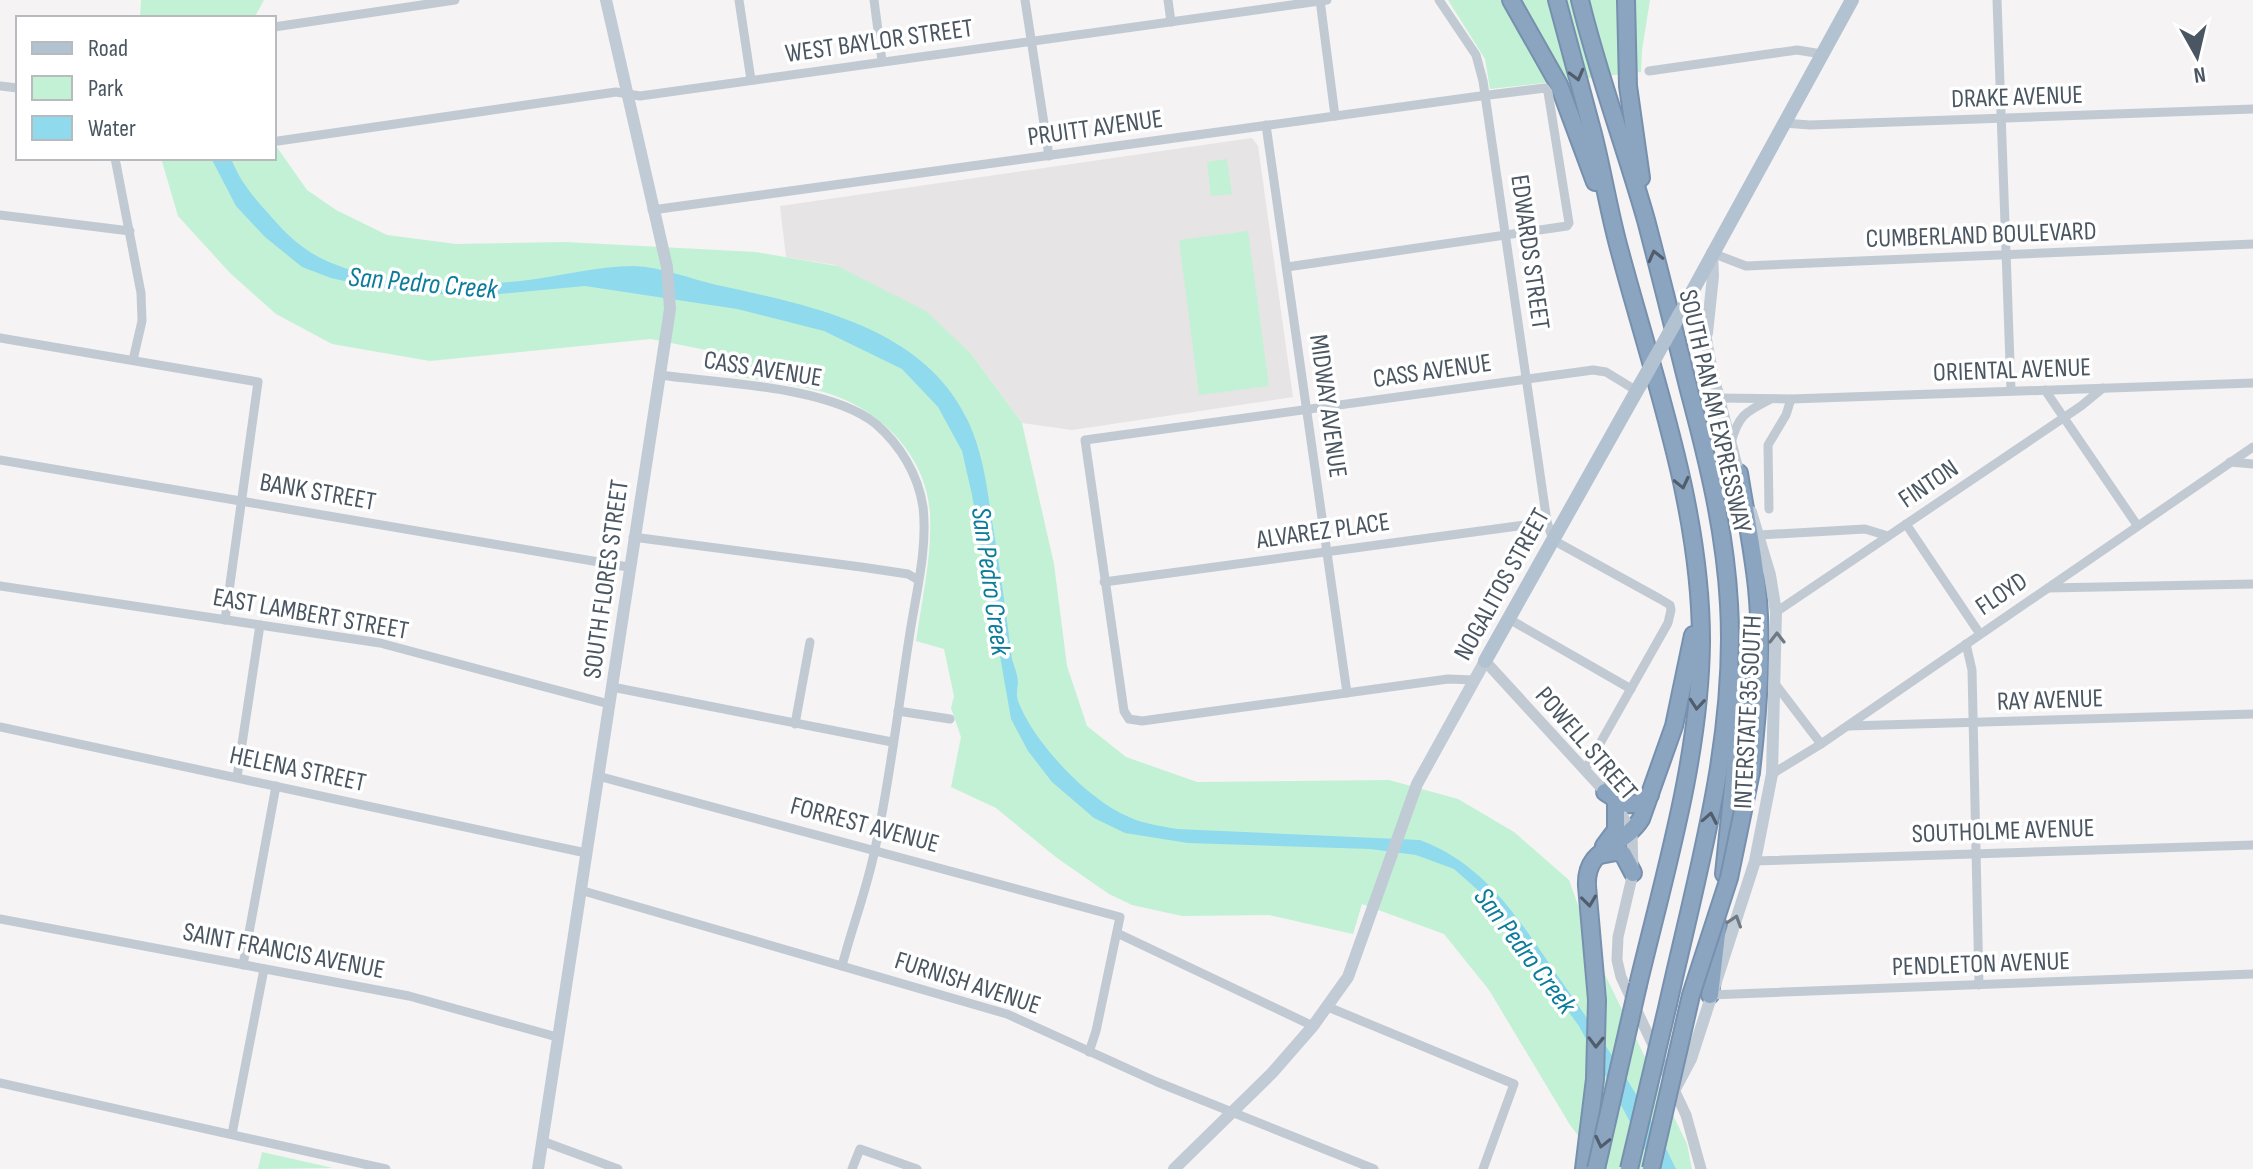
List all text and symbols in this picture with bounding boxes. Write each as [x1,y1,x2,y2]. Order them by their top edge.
street label: WEST BAYLOR STREET [783,13,975,70]
legend [16,16,276,160]
north arrow [2157,16,2237,96]
text: Road [88,34,128,63]
text: N [2192,60,2207,89]
one-way arrow [1568,68,1584,82]
text: Park [88,74,123,103]
street label: DRAKE AVENUE [1951,80,2083,115]
street label: PRUITT AVENUE [1026,104,1165,153]
text: Water [88,114,136,143]
street label: EDWARDS STREET [1503,173,1556,332]
street label: CUMBERLAND BOULEVARD [1865,216,2097,255]
one-way arrow [1647,250,1664,264]
water label: San Pedro Creek [347,261,500,307]
street label: SOUTH PAN AM EXPRESSWAY [1671,287,1758,536]
street label: MIDWAY AVENUE [1302,333,1353,480]
street label: CASS AVENUE [701,345,824,394]
street label: CASS AVENUE [1371,348,1493,395]
street label: ORIENTAL AVENUE [1933,352,2092,389]
street label: FINTON [1893,453,1964,515]
street label: BANK STREET [257,467,378,518]
one-way arrow [1673,476,1690,490]
street label: SOUTH FLORES STREET [577,478,636,681]
street label: NOGALITOS STREET [1448,503,1557,666]
water label: San Pedro Creek [964,505,1017,659]
street label: ALVAREZ PLACE [1254,507,1392,556]
street label: FLOYD [1970,566,2033,623]
street label: EAST LAMBERT STREET [211,582,411,647]
street label: INTERSTATE 35 SOUTH [1728,615,1769,810]
one-way arrow [1768,631,1786,644]
street label: POWELL STREET [1528,681,1644,807]
street label: RAY AVENUE [1996,683,2104,718]
one-way arrow [1689,698,1706,711]
street label: HELENA STREET [227,740,369,799]
street label: FORREST AVENUE [787,791,942,860]
one-way arrow [1701,812,1718,826]
street label: SOUTHOLME AVENUE [1911,813,2095,850]
water label: San Pedro Creek [1467,881,1584,1022]
one-way arrow [1580,895,1597,908]
one-way arrow [1726,915,1742,929]
street label: SAINT FRANCIS AVENUE [180,917,387,986]
street label: FURNISH AVENUE [891,945,1044,1022]
street label: PENDLETON AVENUE [1892,946,2071,983]
one-way arrow [1587,1036,1605,1049]
one-way arrow [1594,1135,1611,1149]

